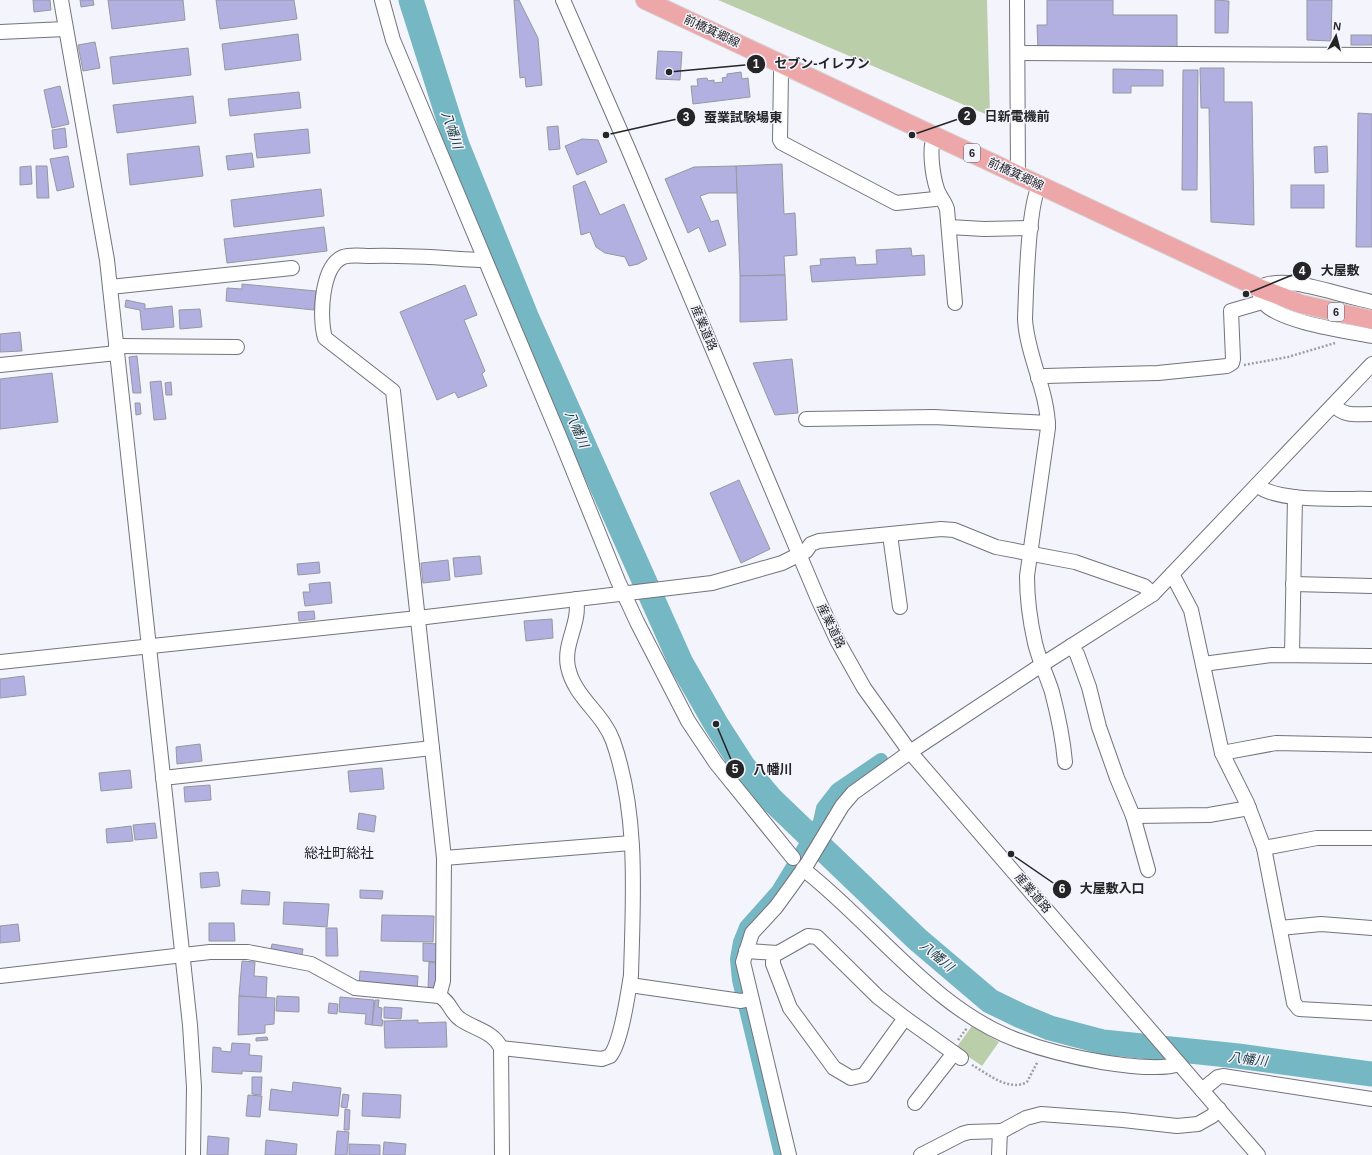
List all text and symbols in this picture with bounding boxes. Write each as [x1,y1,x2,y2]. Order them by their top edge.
street label: 前橋箕郷線 [682,12,742,50]
north arrow [1316,16,1356,56]
text: N [1333,20,1342,33]
callout: セブン-イレブン [746,51,877,76]
text: セブン-イレブン [774,56,870,71]
text: 1 [753,57,760,71]
callout: 日新電機前 [957,104,1058,129]
callout: 蚕業試験場東 [676,105,790,130]
water label: 八幡川 [439,109,466,153]
text: 2 [964,109,971,123]
text: 日新電機前 [984,109,1050,124]
text: 3 [683,110,690,124]
text: 蚕業試験場東 [704,110,782,125]
road number: 6 [964,144,980,162]
street label: 前橋箕郷線 [986,155,1046,193]
callout: 大屋敷 [1292,258,1367,283]
text: 大屋敷 [1320,263,1360,278]
text: 4 [1299,264,1306,278]
street label: 産業道路 [688,303,720,353]
road number: 6 [1328,303,1344,321]
water label: 八幡川 [562,408,593,452]
street label: 産業道路 [814,601,848,651]
callout: 八幡川 [725,757,800,782]
text: 5 [732,762,739,776]
text: 八幡川 [753,762,793,777]
district label: 総社町総社 [304,845,374,861]
street label: 産業道路 [1012,870,1054,916]
callout: 大屋敷入口 [1052,876,1153,901]
text: 大屋敷入口 [1079,881,1145,896]
text: 6 [1059,882,1066,896]
water label: 八幡川 [917,938,958,976]
water label: 八幡川 [1228,1049,1270,1069]

